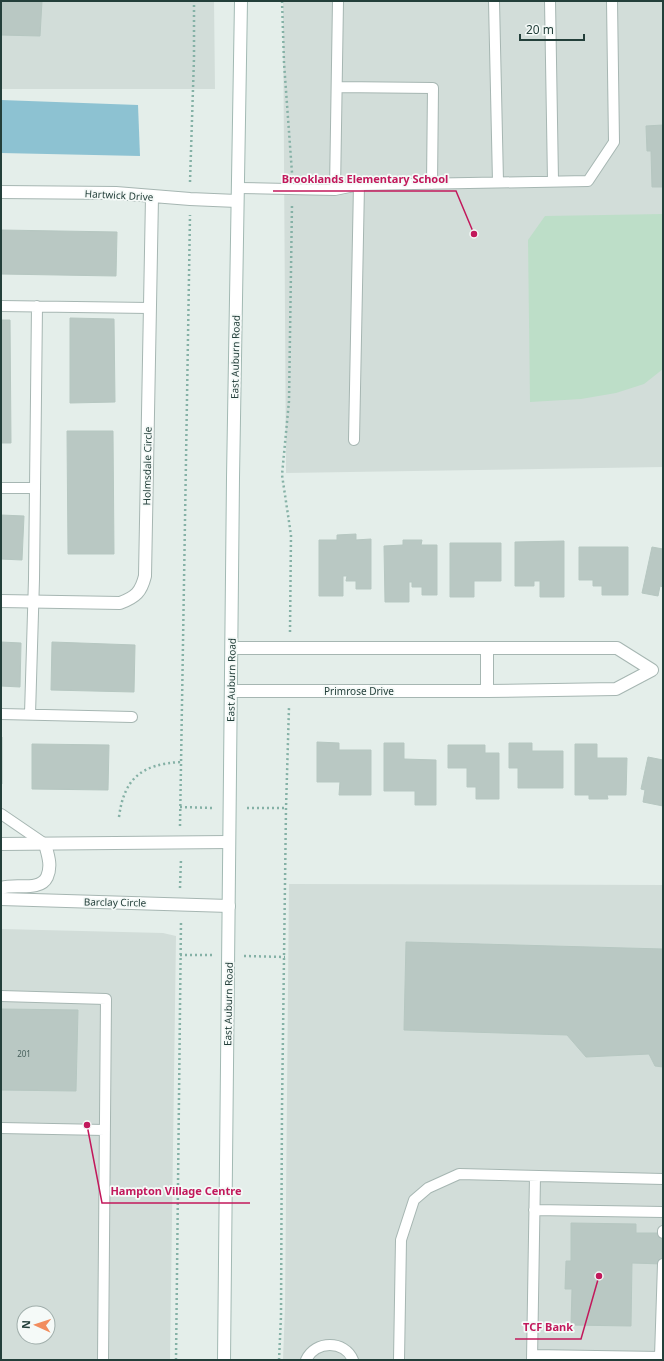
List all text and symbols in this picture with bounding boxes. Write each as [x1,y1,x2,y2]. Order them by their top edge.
scale bar [520,16,584,42]
text: 20 m [526,21,554,38]
callout: Brooklands Elementary School [273,168,456,191]
text: Brooklands Elementary School [282,171,448,186]
street label: Hartwick Drive [84,186,154,204]
street label: East Auburn Road [227,315,243,399]
street label: Holmsdale Circle [139,426,155,505]
street label: East Auburn Road [223,638,239,722]
street label: Primrose Drive [324,684,394,698]
street label: Barclay Circle [84,894,147,910]
street label: East Auburn Road [220,962,236,1046]
house number: 201 [17,1048,31,1059]
callout: Hampton Village Centre [102,1180,250,1203]
text: Hampton Village Centre [110,1183,242,1198]
north arrow [16,1305,56,1345]
callout: TCF Bank [515,1316,581,1339]
text: TCF Bank [523,1319,573,1334]
text: N [18,1320,33,1329]

